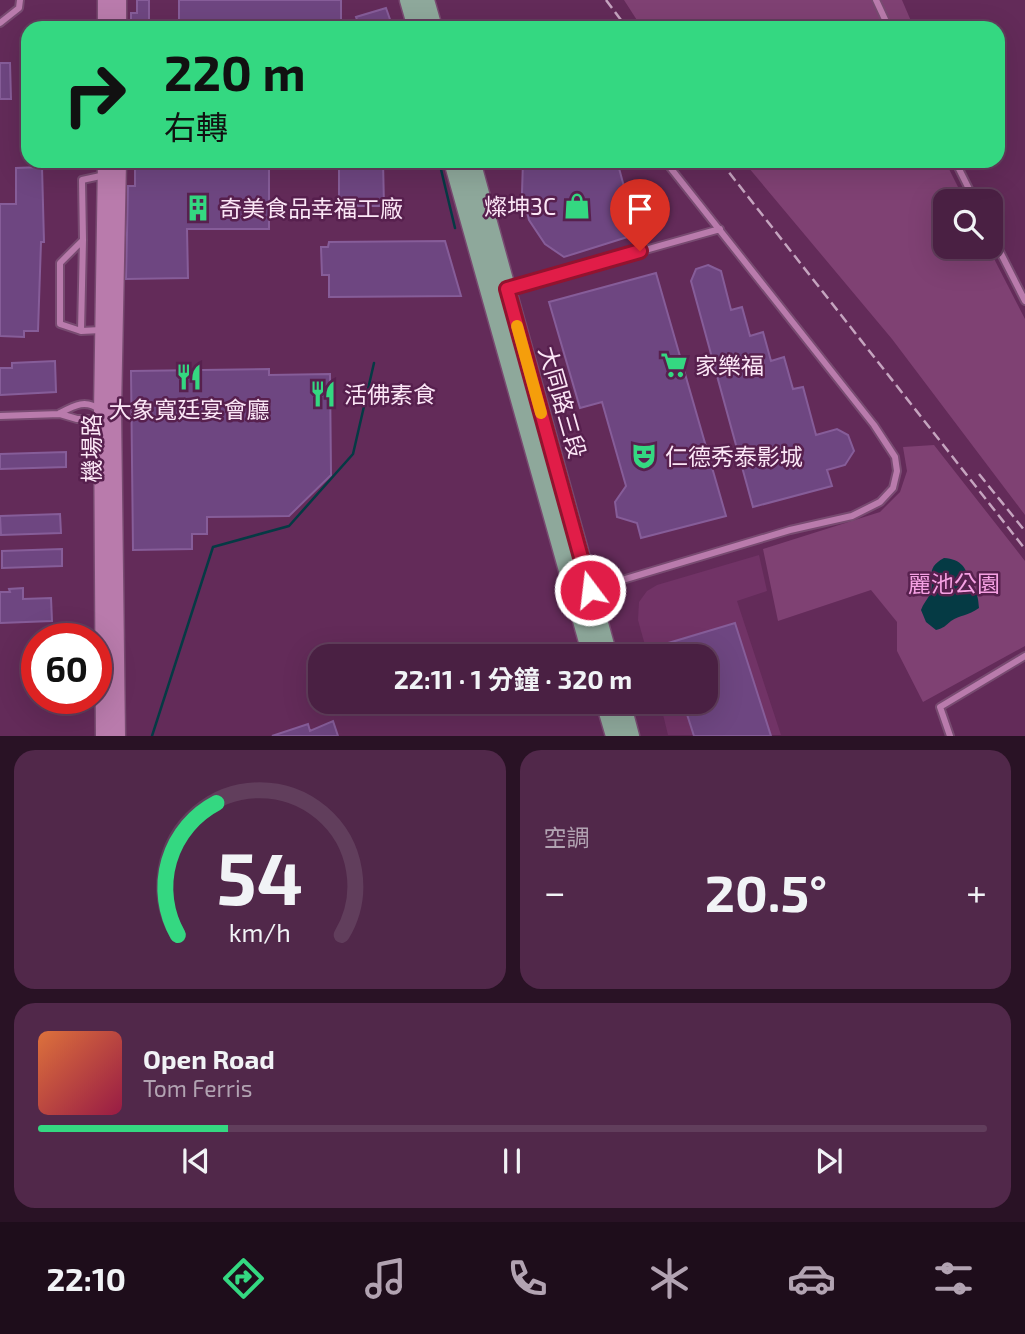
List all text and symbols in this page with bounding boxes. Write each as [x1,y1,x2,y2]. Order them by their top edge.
text: 220 m [164,42,306,101]
icon: right [49,49,140,140]
text: 右轉 [164,107,228,145]
pin [610,179,670,251]
map controls [933,189,1003,259]
button: search [933,189,1003,259]
icon: arrive [621,190,659,228]
shop icon: 燦坤3C [562,191,592,221]
place label: 燦坤3C [484,192,556,220]
building icon: 奇美食品幸福工廠 [183,193,213,223]
place label: 奇美食品幸福工廠 [219,194,403,222]
street label: 大同路三段 [534,343,592,461]
supermarket icon: 家樂福 [659,350,689,380]
place label: 家樂福 [695,351,764,379]
restaurant icon: 大象寬廷宴會廳 [174,362,204,392]
restaurant icon: 活佛素食 [308,379,338,409]
place label: 活佛素食 [344,380,436,408]
place label: 大象寬廷宴會廳 [109,395,270,423]
street label: 機場路 [77,414,105,483]
theatre icon: 仁德秀泰影城 [629,441,659,471]
place label: 仁德秀泰影城 [665,442,803,470]
position arrow [553,553,627,627]
park label: 麗池公園 [908,569,1000,597]
speed limit sign: 60 [21,623,112,714]
text: 22:11 · 1 分鐘 · 320 m [394,663,632,694]
text: 空調 [544,823,590,851]
text: 54 [216,833,303,921]
text: 20.5° [705,860,827,922]
text: − [544,868,566,914]
text: + [966,868,987,914]
text: km/h [229,917,291,947]
text: Open Road [143,1043,275,1074]
text: Tom Ferris [143,1074,252,1102]
icon: previous [177,1142,215,1180]
icon: pause [493,1142,531,1180]
icon: next [810,1142,848,1180]
icon: directions [219,1254,268,1303]
icon: music [361,1254,410,1303]
icon: phone [503,1254,552,1303]
icon: climate [645,1254,694,1303]
icon: car [787,1254,836,1303]
icon: filters [929,1254,978,1303]
text: 22:10 [47,1259,126,1297]

